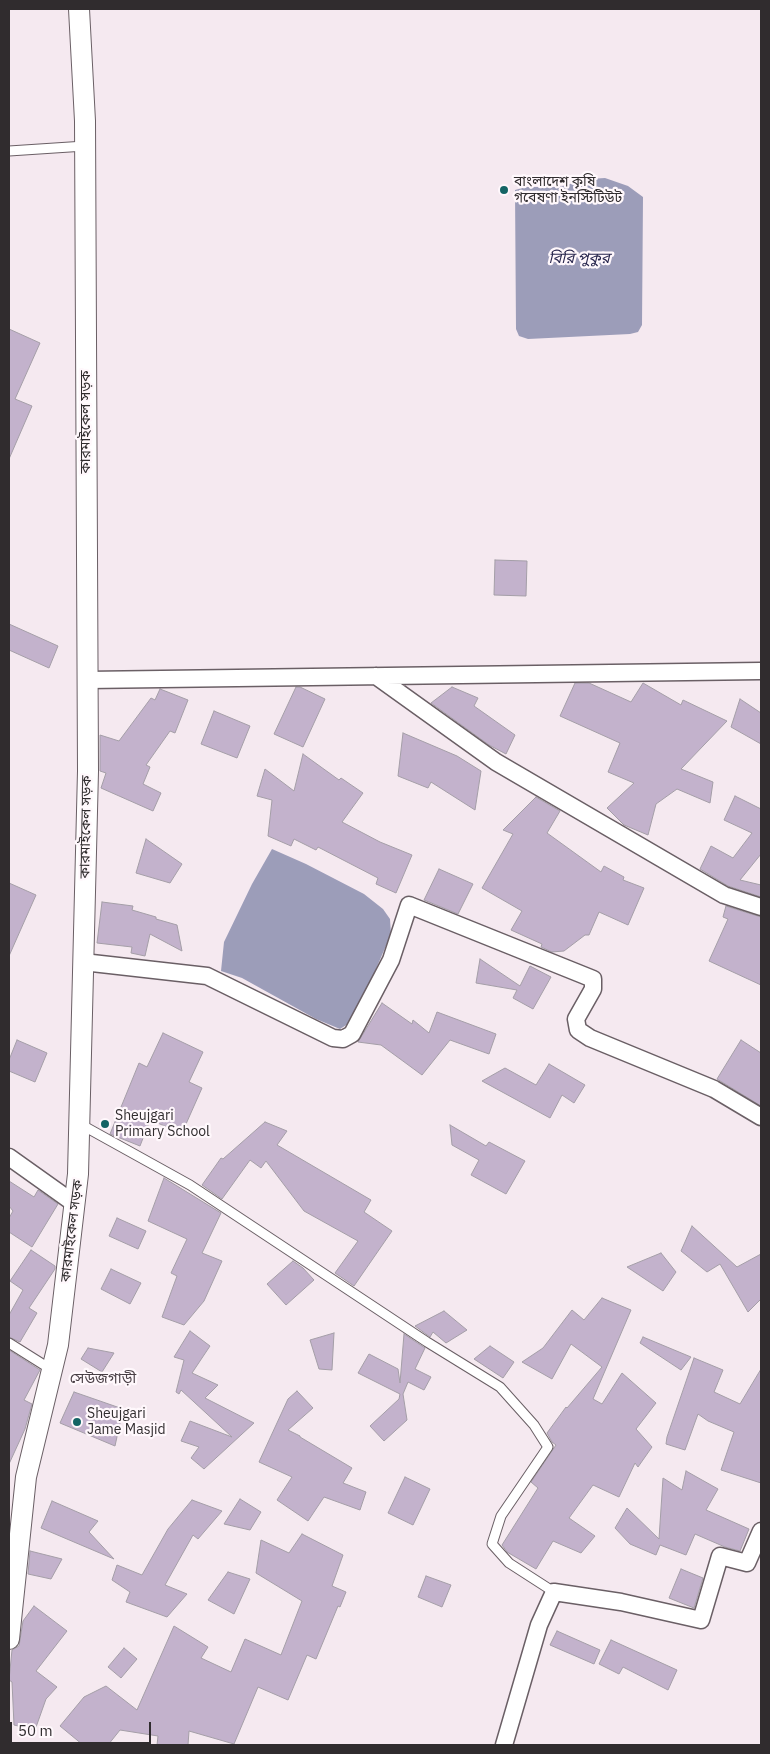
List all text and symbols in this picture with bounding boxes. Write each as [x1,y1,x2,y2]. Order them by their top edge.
place label: বাংলাদেশ কৃষি গবেষণা ইনস্টিটিউট [514,174,622,206]
marker: বাংলাদেশ কৃষি গবেষণা ইনস্টিটিউট [498,184,510,196]
water label: বিরি পুকুর [548,250,610,268]
street label: কারমাইকেল সড়ক [78,370,94,474]
street label: কারমাইকেল সড়ক [77,775,95,879]
place label: Sheujgari Primary School [115,1108,210,1140]
marker: Sheujgari Primary School [99,1118,111,1130]
street label: কারমাইকেল সড়ক [57,1179,87,1283]
district label: সেউজগাড়ী [70,1370,136,1388]
place label: Sheujgari Jame Masjid [87,1406,166,1438]
marker: Sheujgari Jame Masjid [71,1416,83,1428]
scale bar [12,1712,154,1744]
text: 50 m [18,1721,53,1740]

